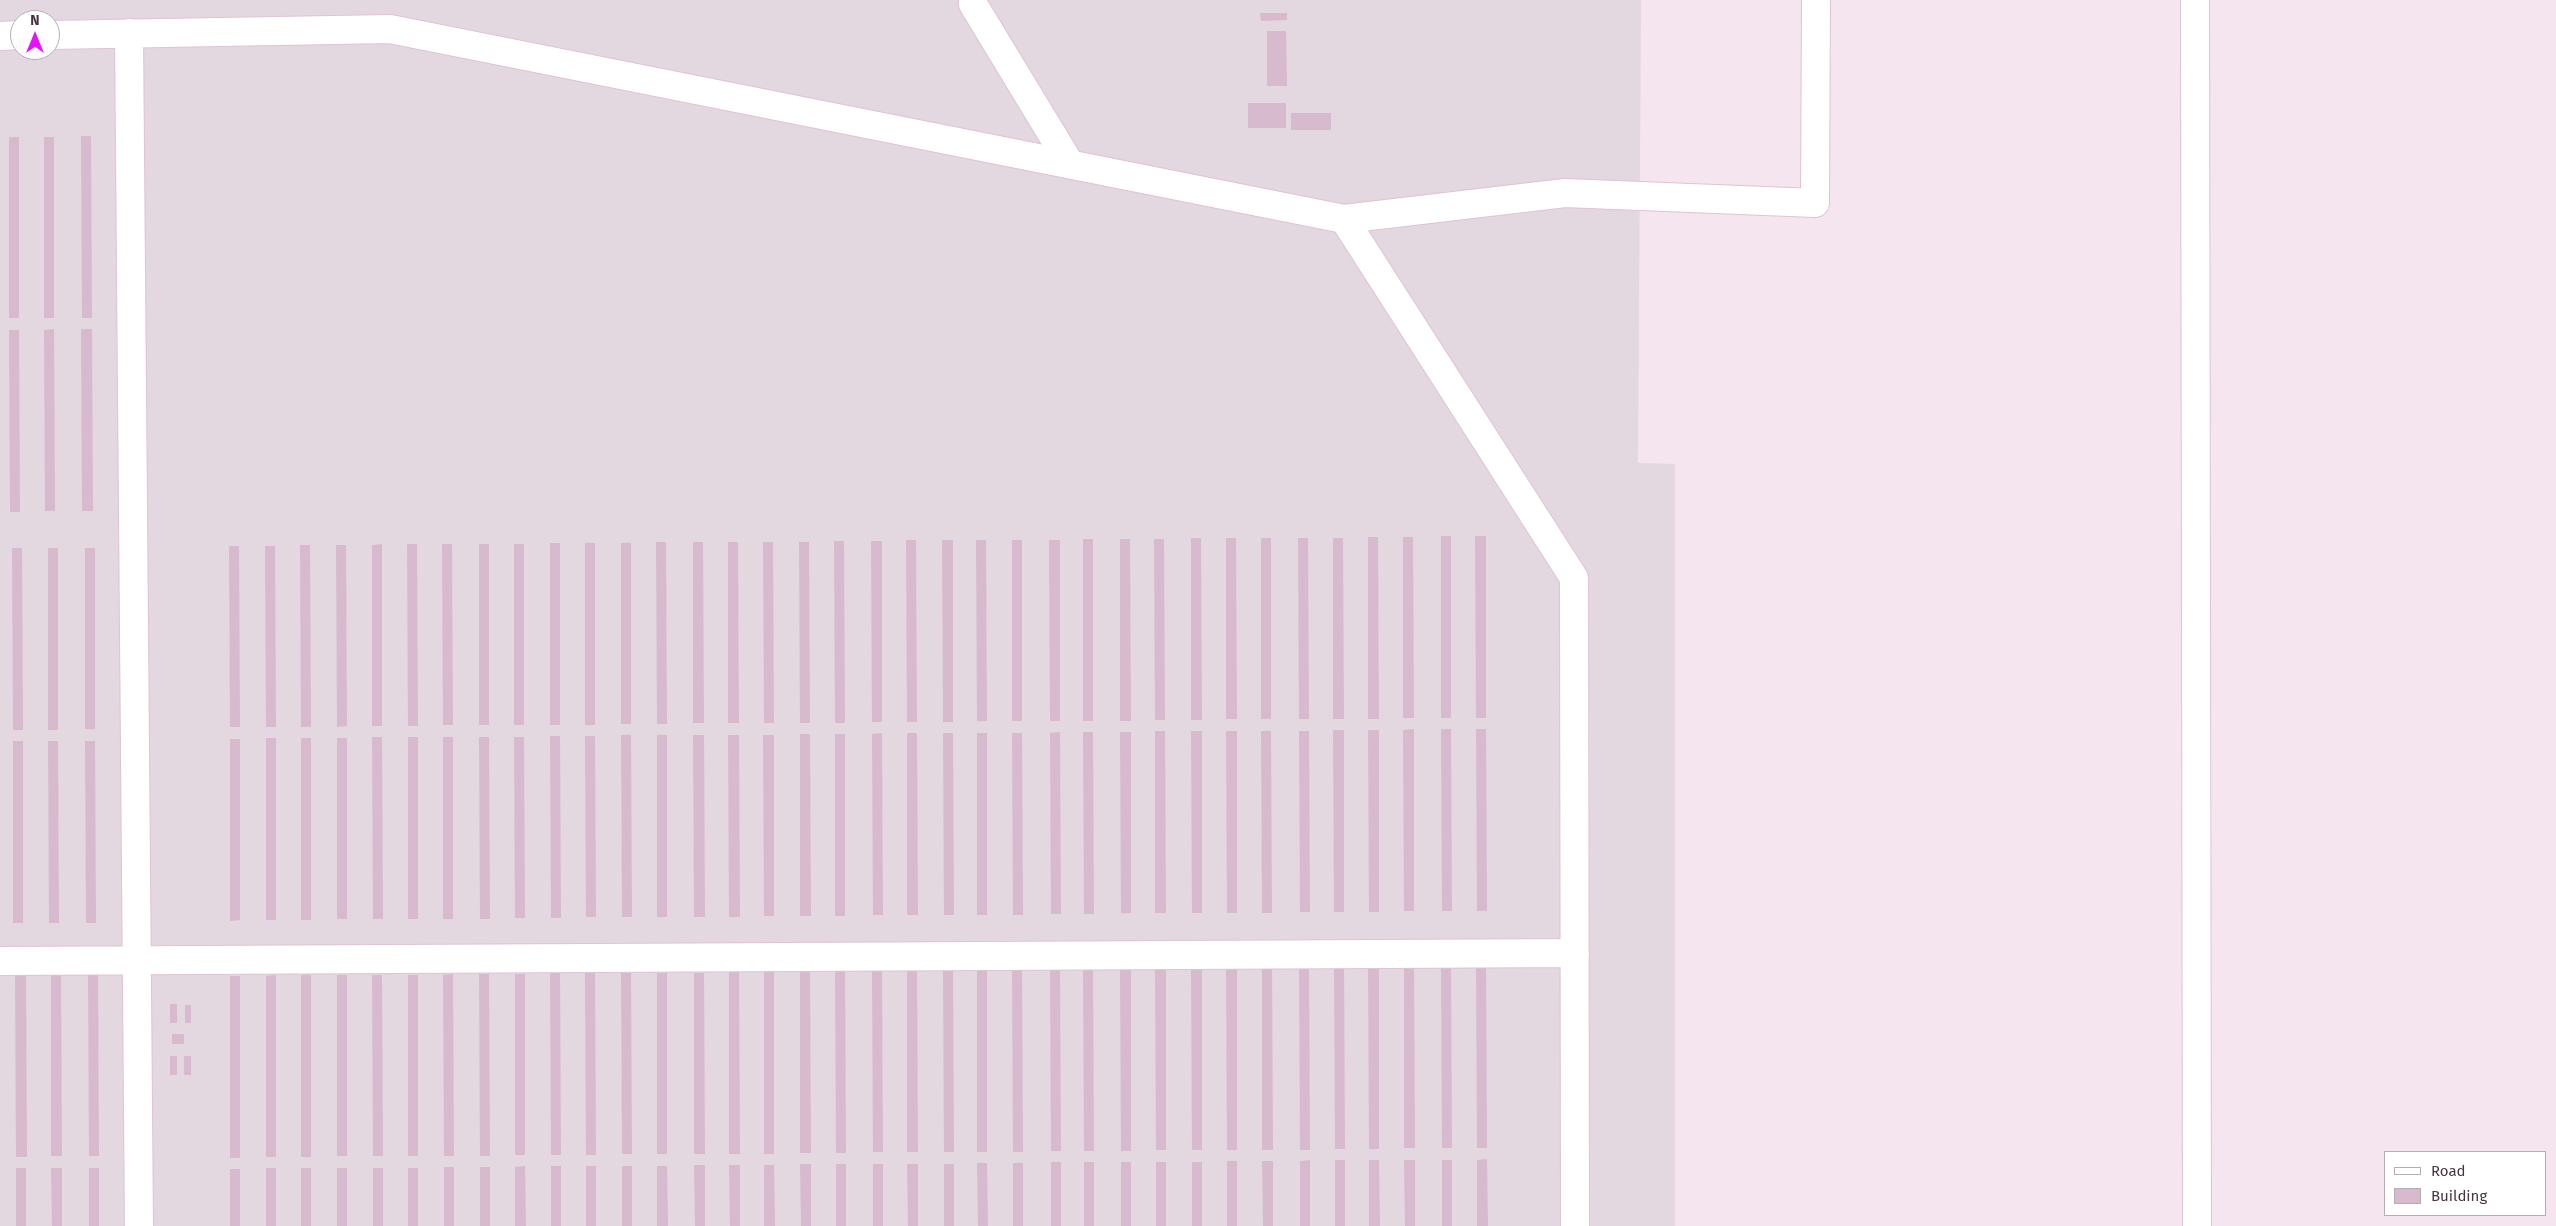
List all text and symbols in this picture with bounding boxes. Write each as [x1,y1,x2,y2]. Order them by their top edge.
north arrow [10,10,60,60]
text: N [30,12,40,29]
legend [2384,1151,2546,1216]
text: Road [2431,1162,2466,1180]
text: Building [2431,1187,2487,1205]

